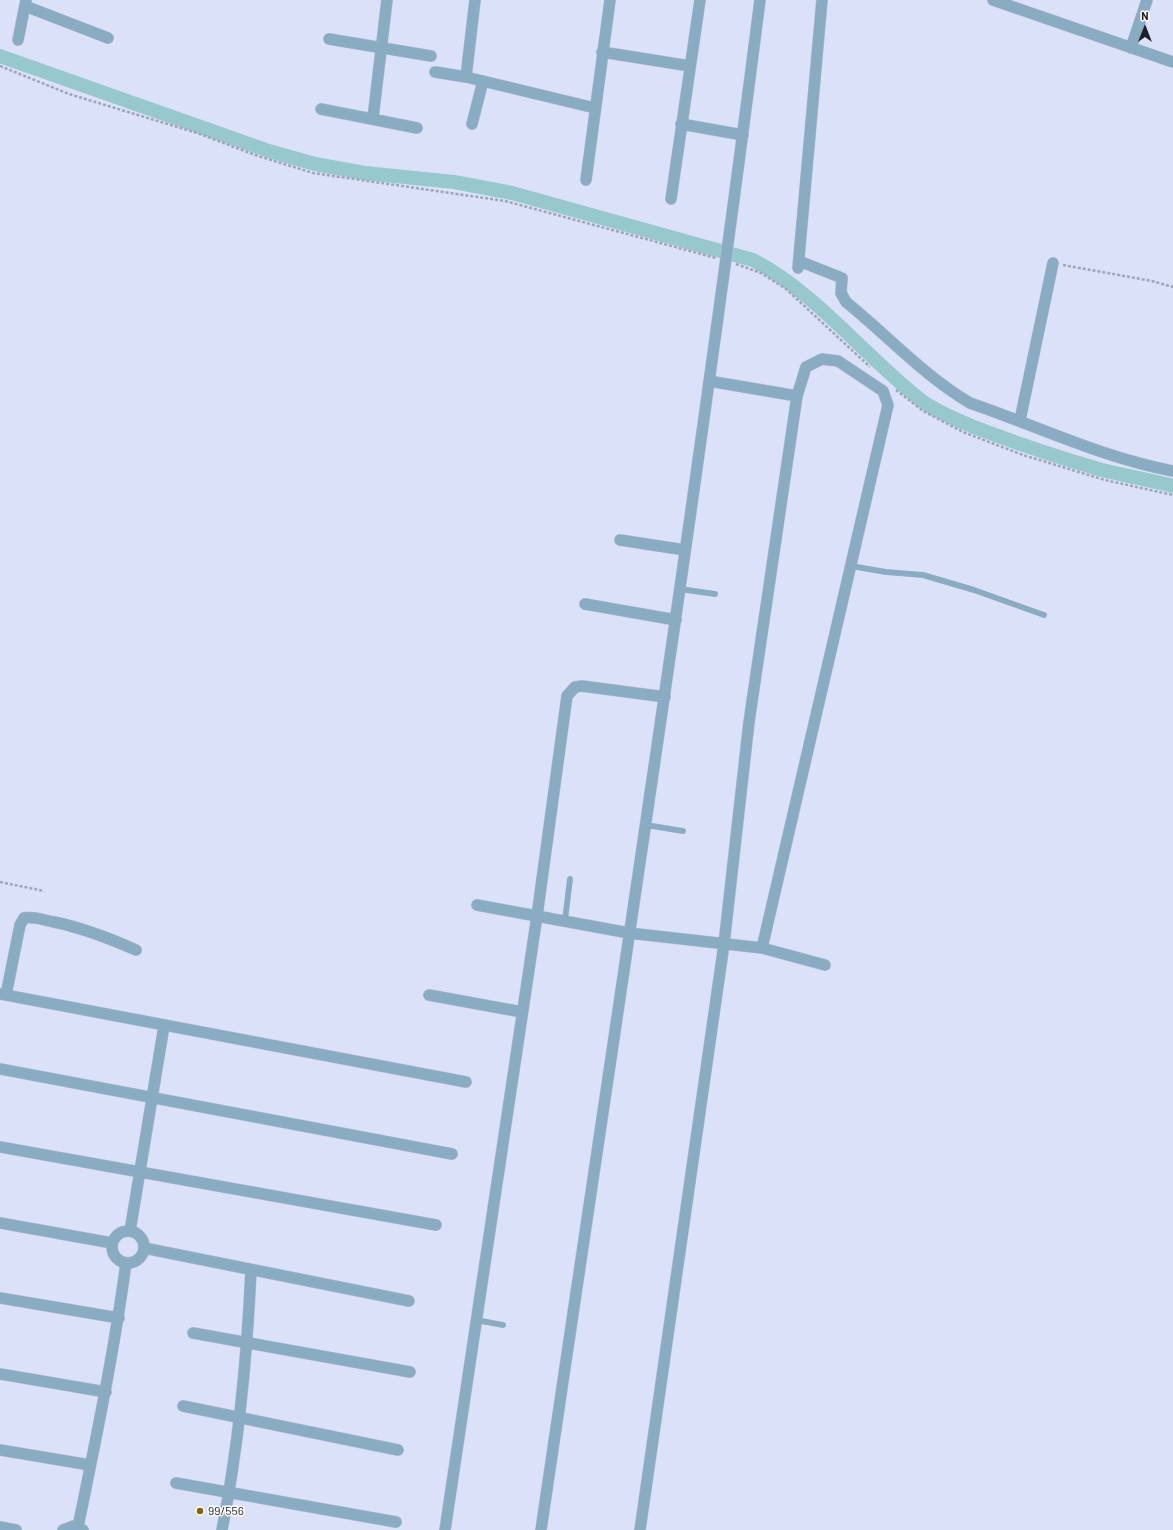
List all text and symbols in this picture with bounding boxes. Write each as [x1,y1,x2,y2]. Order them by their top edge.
north arrow [1125,8,1165,48]
text: N [1141,9,1149,22]
place label: 99/556 [208,1504,244,1518]
marker: 99/556 [195,1506,205,1516]

